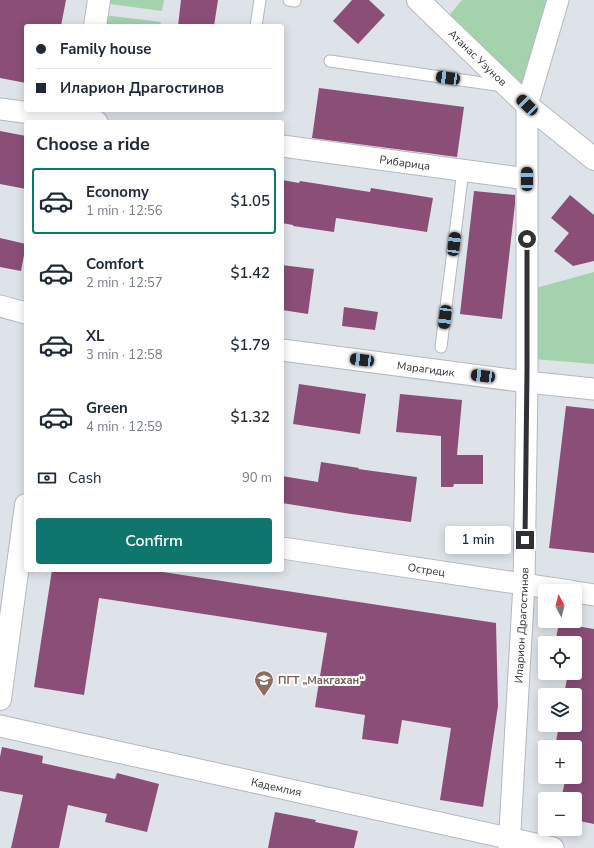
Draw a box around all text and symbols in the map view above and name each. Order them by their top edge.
street label: Атанас Узунов [445,26,510,89]
text: Family house [60,39,151,59]
car [435,70,461,86]
text: Иларион Драгостинов [60,78,224,98]
car [514,92,540,118]
text: Choose a ride [36,132,150,156]
street label: Рибарица [379,152,431,173]
car [521,167,533,191]
text: Economy [86,182,149,202]
icon: car [38,183,74,219]
text: $1.05 [230,191,270,211]
text: 1 min · 12:56 [86,202,162,220]
route start [518,230,536,248]
car [447,231,461,257]
text: Comfort [86,254,143,274]
icon: car [38,255,74,291]
text: $1.42 [230,263,270,283]
text: 2 min · 12:57 [86,274,162,292]
car [438,304,452,330]
text: XL [86,326,105,346]
icon: car [38,327,74,363]
text: $1.79 [230,335,270,355]
text: 3 min · 12:58 [86,346,162,364]
car [349,353,375,367]
street label: Марагидик [396,358,456,380]
car [470,369,496,383]
text: Green [86,398,128,418]
icon: car [38,399,74,435]
text: $1.32 [230,407,270,427]
text: 4 min · 12:59 [86,418,162,436]
icon: cash [36,467,58,489]
text: Cash [68,468,102,488]
text: 90 m [242,469,272,487]
button: Confirm [36,518,272,564]
callout: 1 min [445,526,511,554]
text: 1 min [461,531,495,549]
route end [516,531,534,549]
street label: Острец [407,559,447,580]
street label: Иларион Драгостинов [511,567,532,684]
north arrow [538,584,582,628]
map controls [538,584,582,836]
button: locate [538,636,582,680]
school or university icon: ПГТ „Макгахан“ [253,669,275,697]
place label: ПГТ „Макгахан“ [278,673,364,688]
button: layers [538,688,582,732]
button: + [538,740,582,784]
street label: Кадемлия [250,774,303,800]
button: − [538,792,582,836]

